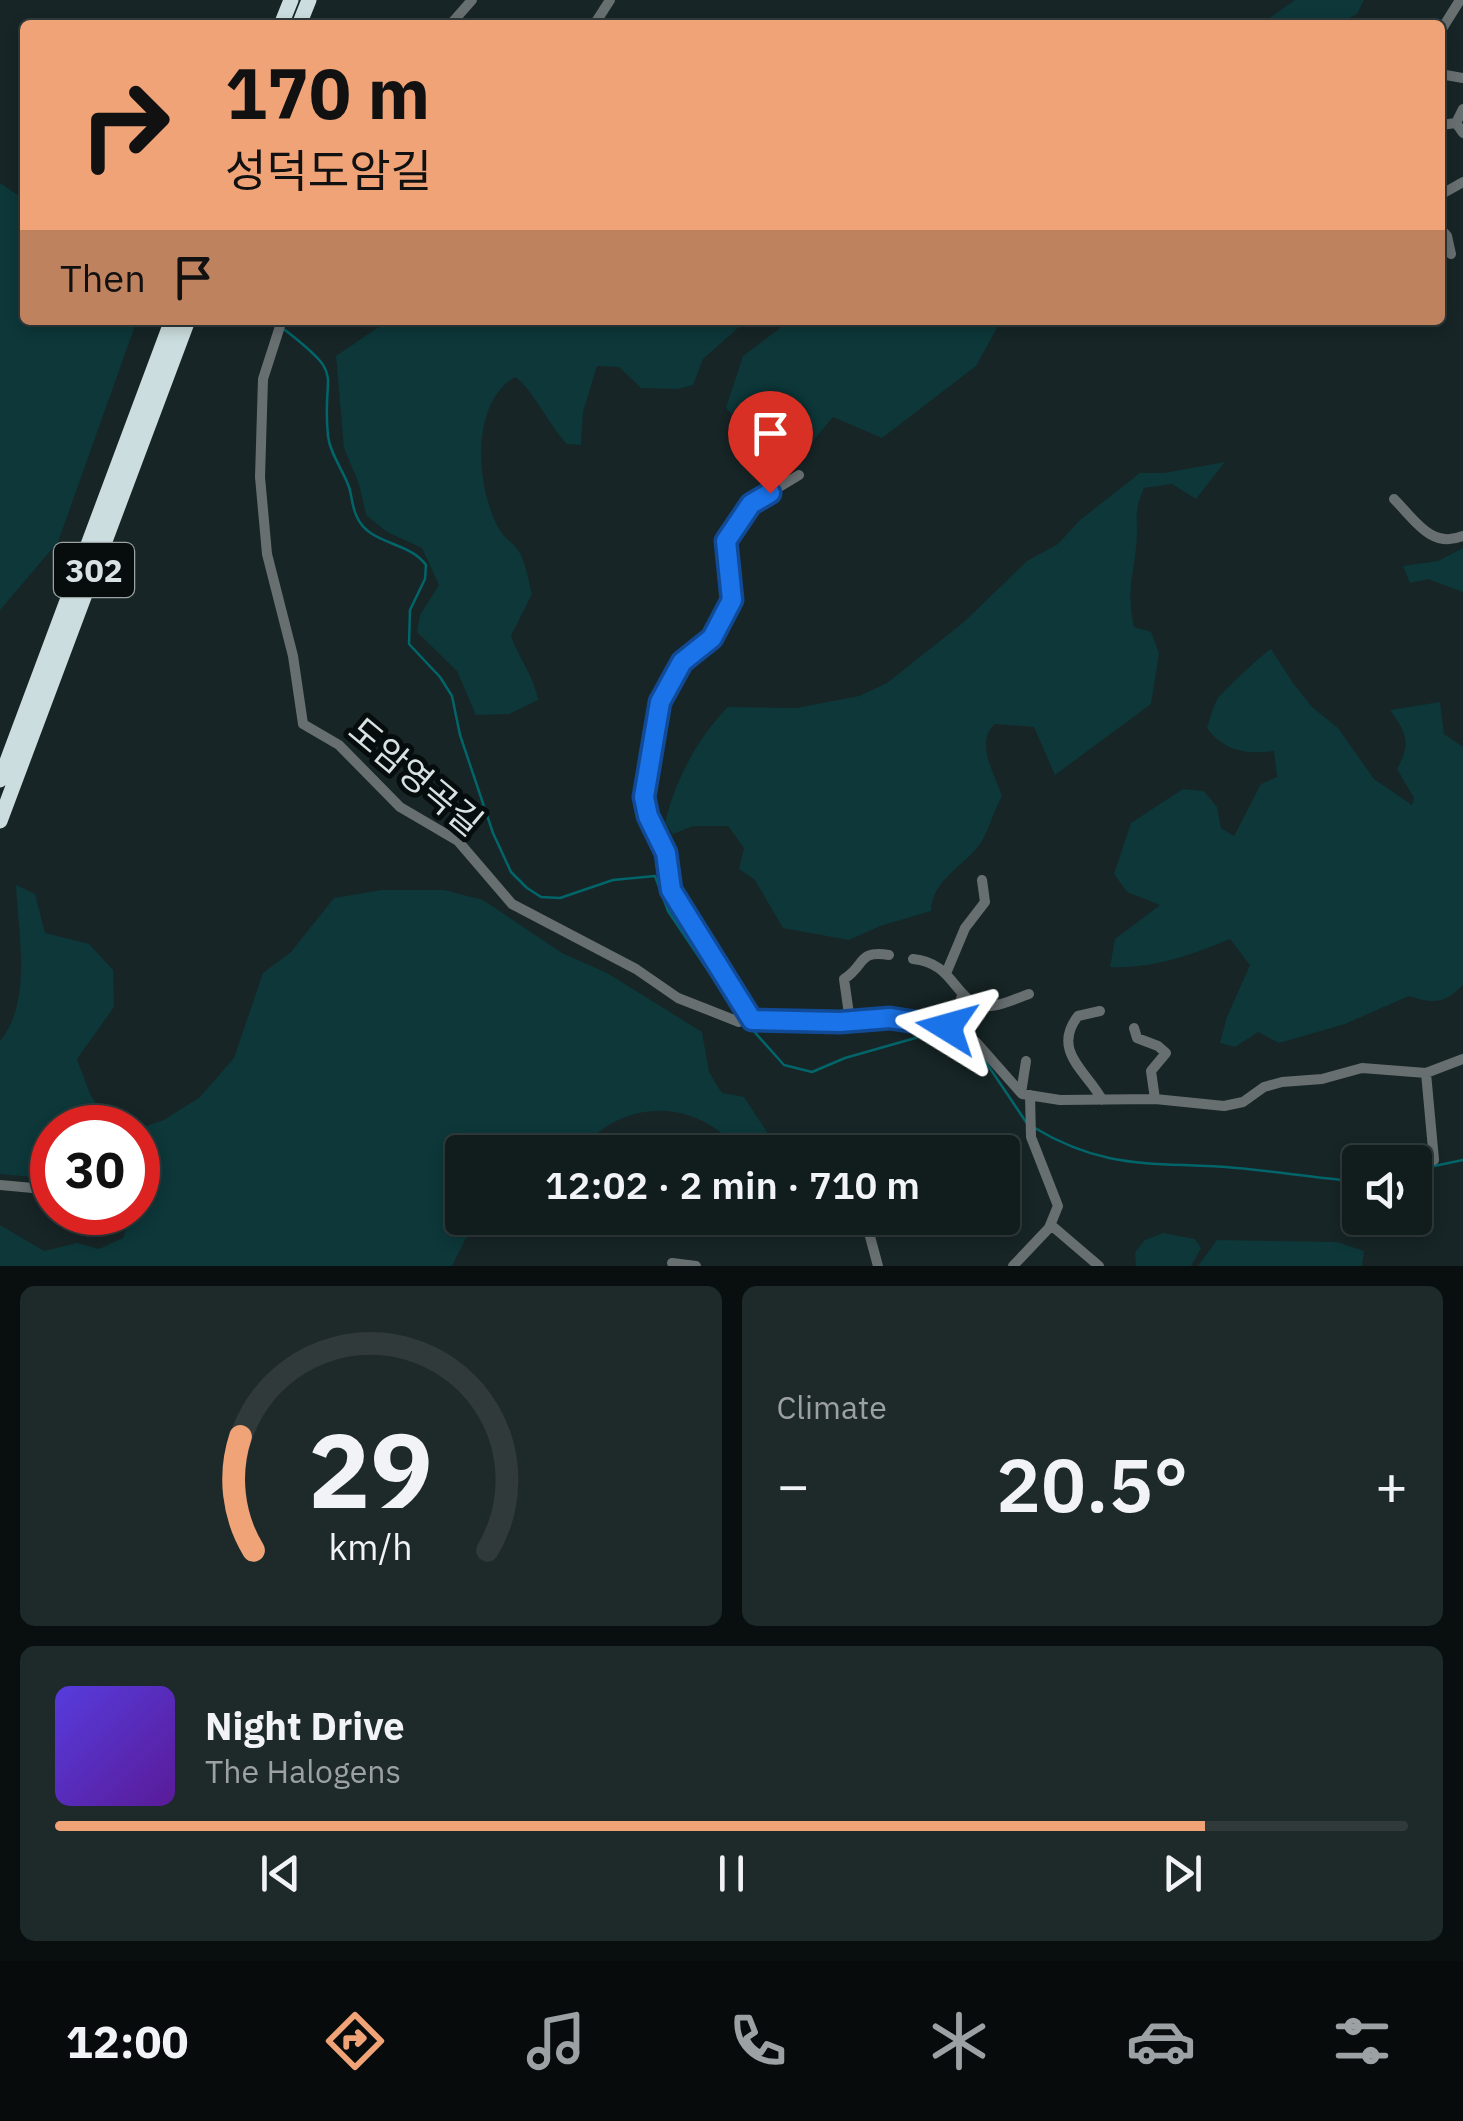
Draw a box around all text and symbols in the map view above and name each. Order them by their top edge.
text: 170 m [225,47,430,138]
icon: right [60,60,190,190]
text: 성덕도암길 [225,141,432,199]
icon: arrive [166,250,221,305]
text: Then [60,253,146,302]
pin [728,391,813,494]
icon: arrive [743,406,798,461]
road number: 302 [54,543,134,597]
street label: 도암영곡길 [340,707,492,845]
position arrow [895,975,999,1079]
speed limit sign: 30 [30,1105,160,1235]
map controls [1342,1145,1432,1235]
button: sound [1342,1145,1432,1235]
text: 12:02 · 2 min · 710 m [545,1160,920,1209]
text: Climate [777,1386,887,1428]
text: 29 [308,1401,433,1537]
text: 20.5° [996,1435,1189,1533]
text: − [777,1449,810,1520]
text: + [1375,1449,1408,1520]
text: km/h [329,1523,413,1570]
text: Night Drive [205,1701,405,1750]
text: The Halogens [205,1750,401,1792]
icon: previous [253,1846,308,1901]
icon: pause [704,1846,759,1901]
icon: next [1155,1846,1210,1901]
icon: directions [320,2006,390,2076]
icon: music [521,2006,591,2076]
icon: phone [723,2006,793,2076]
icon: climate [924,2006,994,2076]
icon: car [1126,2006,1196,2076]
icon: filters [1327,2006,1397,2076]
text: 12:00 [66,2012,189,2070]

